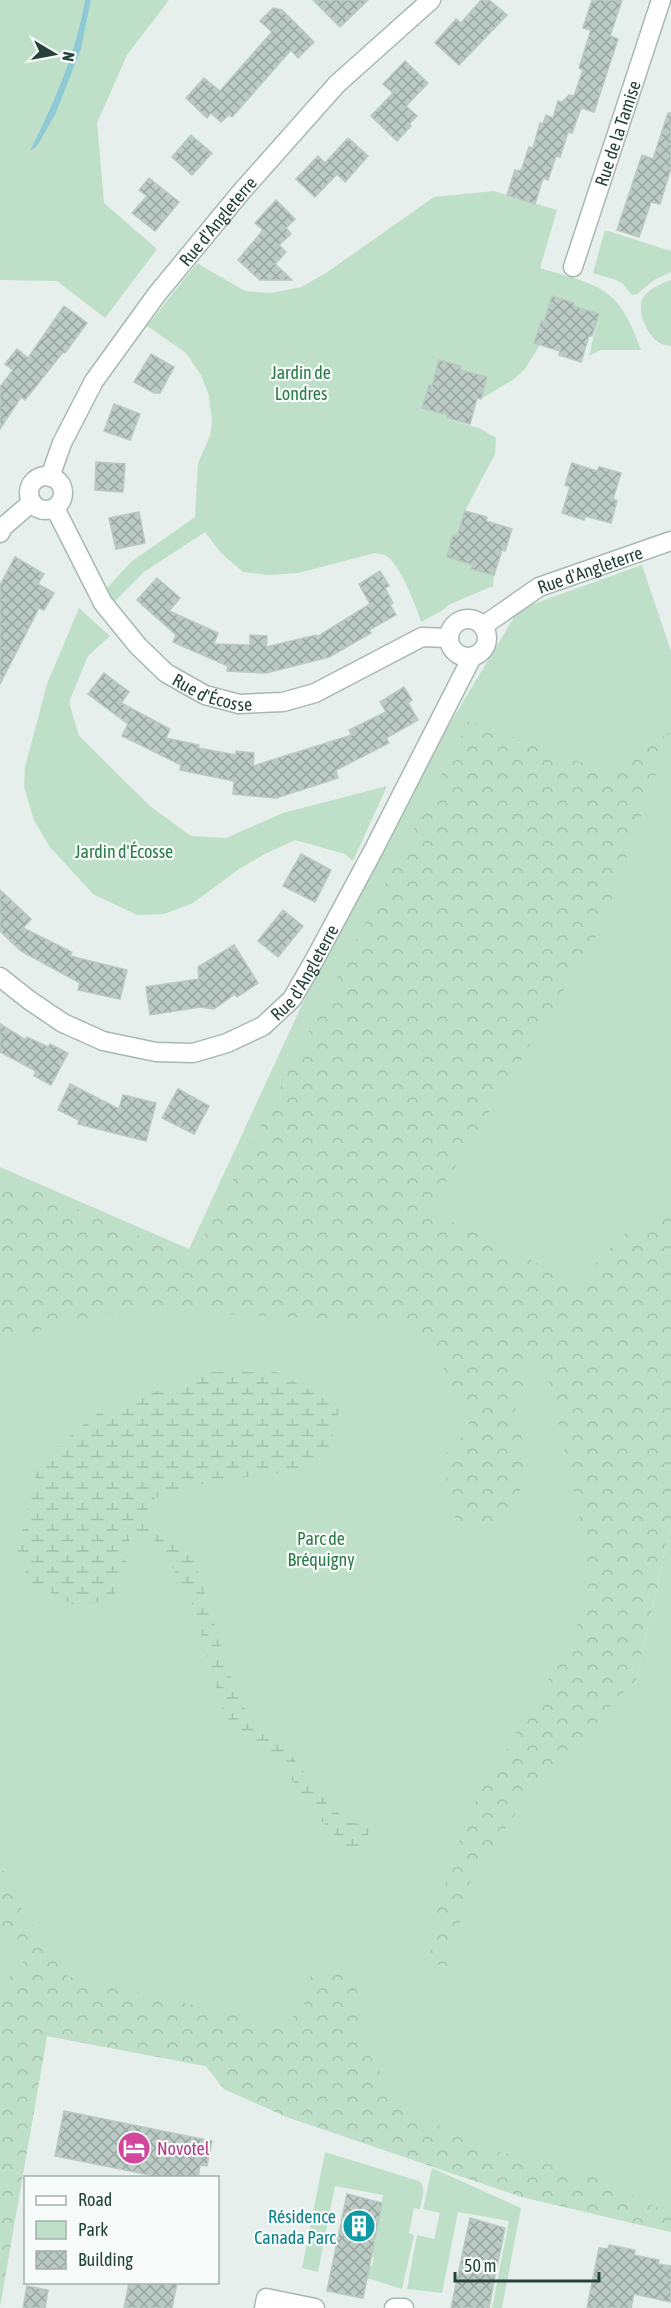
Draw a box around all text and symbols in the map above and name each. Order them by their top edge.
north arrow [24,24,84,84]
text: N [59,50,78,63]
street label: Rue de la Tamise [590,78,644,189]
street label: Rue d'Angleterre [174,172,261,270]
park label: Jardin de Londres [271,362,331,404]
street label: Rue d'Angleterre [534,541,645,597]
street label: Rue d'Écosse [169,668,253,715]
park label: Jardin d'Écosse [75,841,173,862]
street label: Rue d'Angleterre [266,921,342,1024]
park label: Parc de Bréquigny [287,1528,355,1570]
hotel icon: Novotel [116,2130,152,2166]
place label: Novotel [157,2138,210,2159]
legend [24,2176,219,2284]
text: Road [78,2189,112,2210]
place label: Résidence Canada Parc [254,2206,336,2248]
building icon: Résidence Canada Parc [341,2208,377,2244]
text: Park [78,2219,108,2240]
scale bar [455,2245,599,2283]
text: Building [78,2249,133,2270]
text: 50 m [464,2255,496,2276]

